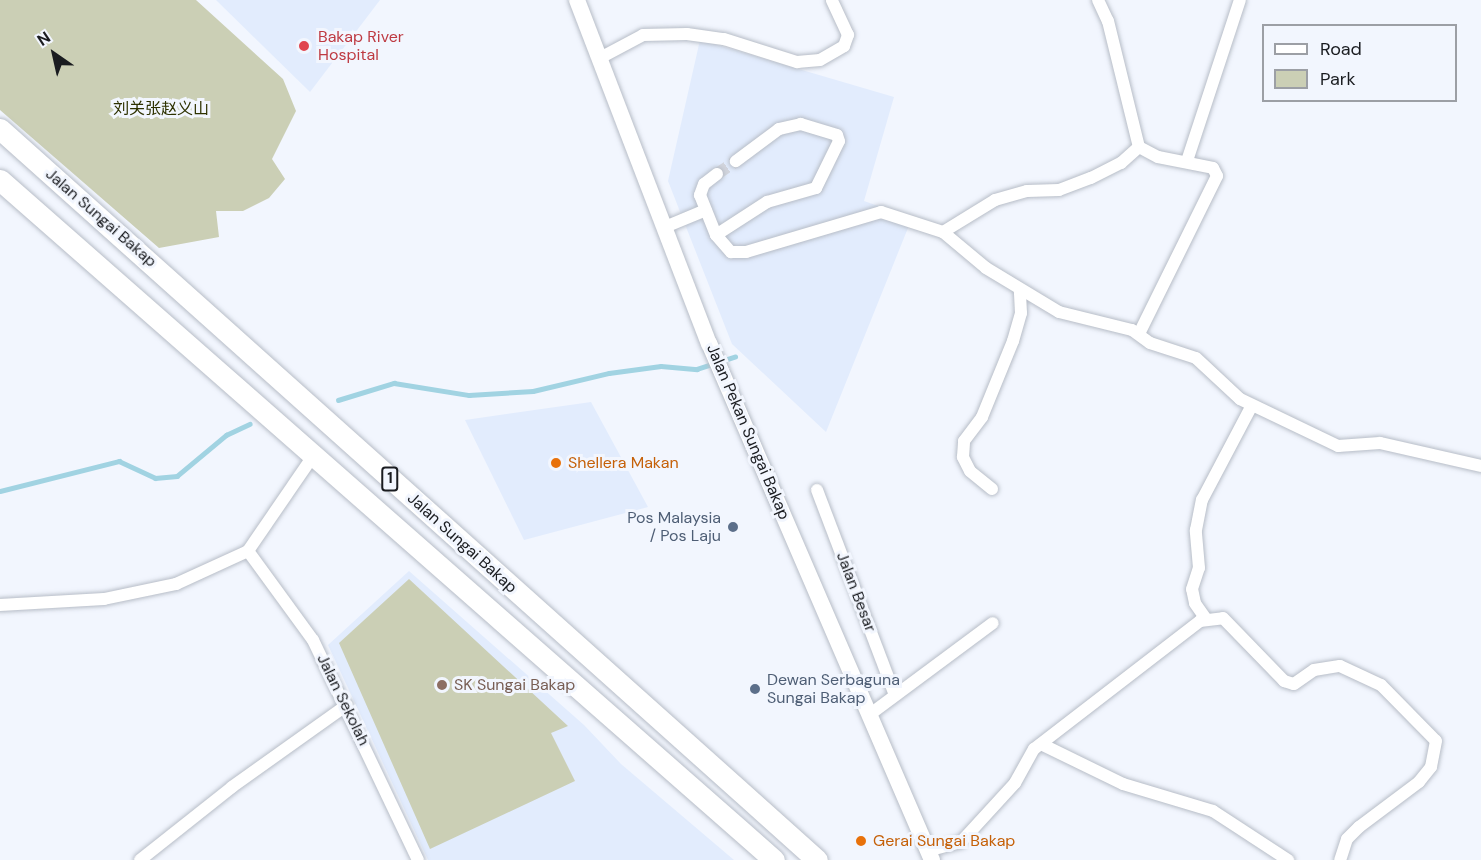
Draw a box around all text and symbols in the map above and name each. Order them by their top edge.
north arrow [24,24,84,84]
legend [1262,24,1457,102]
text: N [33,27,54,51]
place label: Bakap River Hospital [318,27,404,65]
marker: Bakap River Hospital [295,37,313,55]
text: Road [1320,37,1362,61]
text: Park [1320,67,1356,91]
park label: 刘关张赵义山 [113,99,209,119]
street label: Jalan Sungai Bakap [42,165,160,271]
street label: Jalan Pekan Sungai Bakap [702,341,794,523]
place label: Shellera Makan [568,453,679,473]
marker: Shellera Makan [549,456,563,470]
road number: 1 [381,467,399,491]
street label: Jalan Sungai Bakap [403,489,521,597]
place label: Pos Malaysia / Pos Laju [627,508,721,546]
marker: Pos Malaysia / Pos Laju [726,520,740,534]
street label: Jalan Besar [832,549,880,635]
street label: Jalan Sekolah [313,651,373,749]
place label: Dewan Serbaguna Sungai Bakap [767,670,900,708]
place label: SK Sungai Bakap [454,675,575,695]
marker: SK Sungai Bakap [435,678,449,692]
marker: Dewan Serbaguna Sungai Bakap [748,682,762,696]
place label: Gerai Sungai Bakap [873,831,1015,851]
marker: Gerai Sungai Bakap [854,834,868,848]

